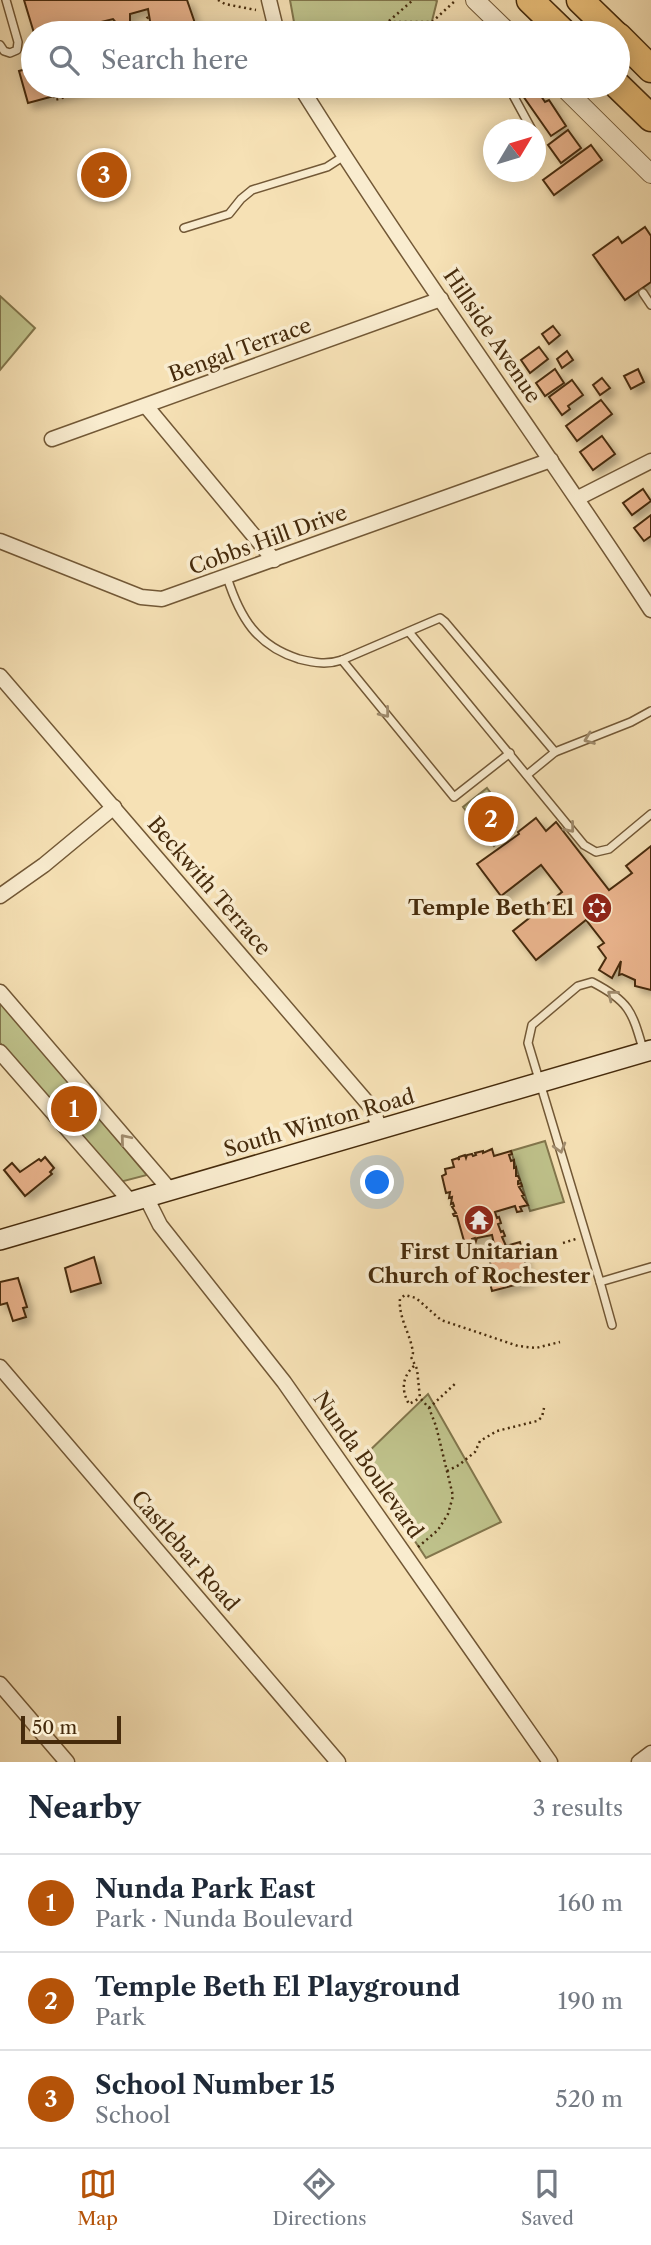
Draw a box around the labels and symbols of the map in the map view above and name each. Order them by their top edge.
north arrow [483,119,546,182]
pin: 3 [81,149,127,201]
street label: Hillside Avenue [438,264,546,408]
street label: Bengal Terrace [165,312,315,387]
street label: Cobbs Hill Drive [185,499,350,580]
one-way arrow [377,705,390,717]
one-way arrow [584,731,596,745]
pin: 2 [468,793,514,845]
street label: Beckwith Terrace [142,811,276,960]
one-way arrow [562,819,574,832]
synagogue icon: Temple Beth El [580,891,614,925]
place label: Temple Beth El [408,895,574,920]
one-way arrow [608,990,620,1003]
pin: 1 [51,1083,97,1135]
street label: South Winton Road [221,1083,417,1162]
one-way arrow [121,1134,133,1147]
one-way arrow [551,1142,566,1154]
your location [360,1165,394,1199]
temple icon: First Unitarian Church of Rochester [462,1203,496,1237]
place label: First Unitarian Church of Rochester [368,1239,591,1288]
street label: Nunda Boulevard [308,1386,429,1543]
street label: Castlebar Road [126,1485,245,1616]
scale bar [21,1713,121,1745]

